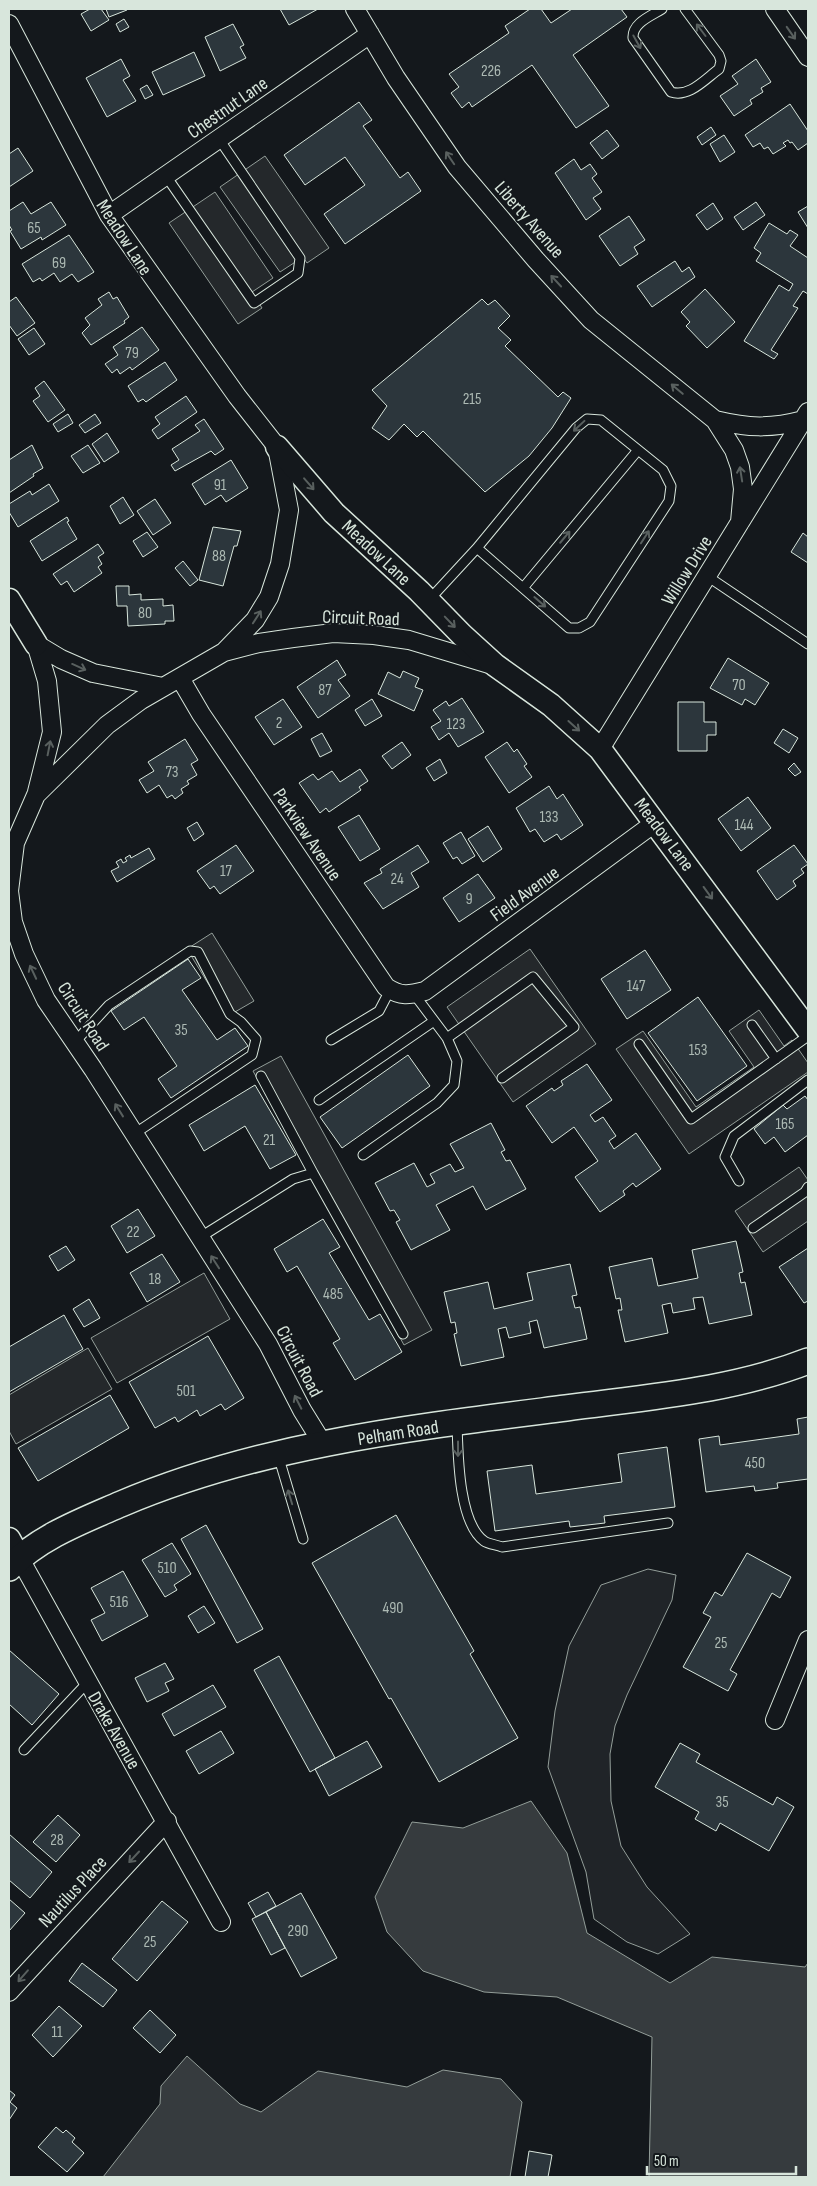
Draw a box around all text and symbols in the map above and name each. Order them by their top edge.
one-way arrow [696,23,706,37]
one-way arrow [786,26,796,40]
one-way arrow [632,34,642,49]
house number: 226 [481,62,501,81]
street label: Chestnut Lane [183,72,272,144]
one-way arrow [445,151,455,165]
street label: Liberty Avenue [489,177,569,263]
street label: Meadow Lane [91,196,157,280]
house number: 65 [27,219,41,238]
house number: 69 [52,254,66,273]
one-way arrow [550,275,562,288]
house number: 79 [125,344,139,363]
one-way arrow [671,383,684,394]
house number: 215 [463,390,481,409]
one-way arrow [573,420,586,432]
one-way arrow [736,466,746,482]
house number: 91 [214,476,227,495]
one-way arrow [304,477,315,490]
street label: Meadow Lane [337,515,415,591]
one-way arrow [560,531,571,544]
one-way arrow [641,531,651,545]
street label: Willow Drive [657,532,718,610]
house number: 88 [212,547,226,566]
one-way arrow [533,597,546,608]
house number: 80 [138,604,152,623]
street label: Circuit Road [322,606,400,631]
one-way arrow [252,610,262,624]
one-way arrow [443,616,455,628]
one-way arrow [71,663,86,672]
house number: 70 [732,676,746,695]
house number: 87 [318,681,332,700]
house number: 2 [276,714,282,733]
house number: 123 [446,715,466,734]
one-way arrow [568,720,581,732]
one-way arrow [44,740,54,756]
house number: 73 [165,763,179,782]
street label: Parkview Avenue [267,784,346,885]
street label: Meadow Lane [629,794,699,876]
house number: 133 [539,808,559,827]
house number: 144 [734,816,754,835]
house number: 17 [220,862,233,881]
street label: Field Avenue [486,862,564,927]
house number: 24 [390,870,404,889]
one-way arrow [703,886,713,900]
house number: 9 [465,890,473,909]
one-way arrow [28,965,38,980]
house number: 147 [627,977,646,996]
street label: Circuit Road [52,978,113,1056]
house number: 35 [174,1021,188,1040]
house number: 153 [689,1041,707,1060]
one-way arrow [114,1103,124,1117]
house number: 165 [775,1115,795,1134]
house number: 21 [263,1131,276,1150]
house number: 22 [126,1223,140,1242]
one-way arrow [210,1256,220,1270]
house number: 18 [149,1270,161,1289]
house number: 485 [323,1285,343,1304]
street label: Circuit Road [270,1322,327,1401]
house number: 501 [176,1382,196,1401]
one-way arrow [293,1395,302,1410]
street label: Pelham Road [356,1416,440,1451]
one-way arrow [453,1440,462,1456]
house number: 450 [745,1454,765,1473]
one-way arrow [285,1489,295,1505]
house number: 510 [157,1559,177,1578]
house number: 516 [109,1593,129,1612]
house number: 490 [383,1599,403,1618]
house number: 25 [714,1634,728,1653]
street label: Drake Avenue [82,1688,145,1774]
house number: 35 [715,1793,729,1812]
house number: 28 [50,1831,64,1850]
one-way arrow [128,1850,140,1863]
street label: Nautilus Place [34,1851,112,1933]
house number: 290 [288,1922,308,1941]
house number: 25 [143,1933,157,1952]
one-way arrow [17,1969,29,1982]
house number: 11 [51,2023,63,2042]
scale bar [647,2144,796,2176]
text: 50 m [654,2152,679,2171]

